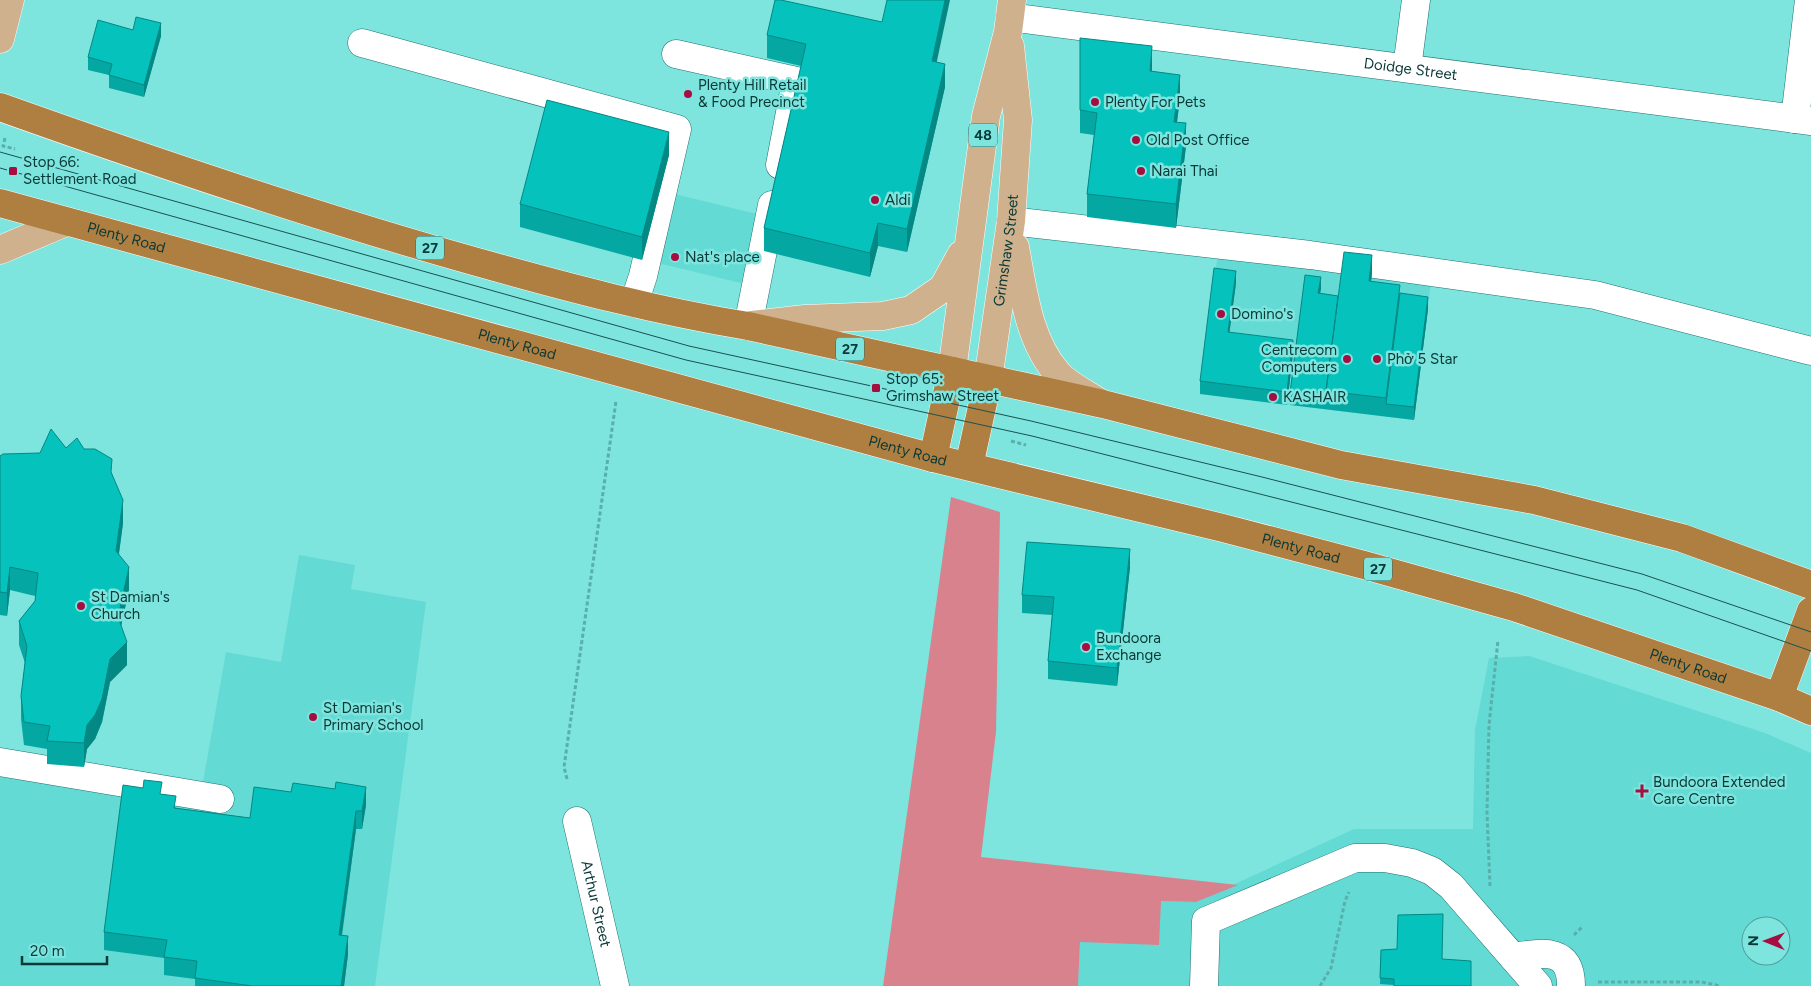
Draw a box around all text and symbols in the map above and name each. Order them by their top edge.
street label: Doidge Street [1363,54,1459,84]
place label: Plenty Hill Retail & Food Precinct [698,76,807,111]
marker: Plenty Hill Retail & Food Precinct [682,88,694,100]
place label: Plenty For Pets [1105,93,1206,111]
marker: Plenty For Pets [1089,96,1101,108]
road number: 48 [969,124,997,146]
place label: Old Post Office [1146,131,1250,149]
marker: Old Post Office [1130,134,1142,146]
place label: Stop 66: Settlement Road [23,153,136,188]
place label: Narai Thai [1151,162,1218,180]
marker: Stop 66: Settlement Road [7,165,19,177]
marker: Narai Thai [1135,165,1147,177]
place label: Aldi [885,191,911,209]
street label: Grimshaw Street [990,193,1022,308]
marker: Aldi [869,194,881,206]
street label: Plenty Road [85,218,168,257]
road number: 27 [416,237,444,260]
place label: Nat's place [685,248,760,266]
marker: Nat's place [669,251,681,263]
place label: Domino's [1231,305,1293,323]
marker: Domino's [1215,308,1227,320]
street label: Plenty Road [476,325,558,364]
road number: 27 [836,338,864,360]
place label: Centrecom Computers [1261,341,1337,376]
place label: Phở 5 Star [1387,350,1458,368]
marker: Centrecom Computers [1341,353,1353,365]
marker: Phở 5 Star [1371,353,1383,365]
place label: Stop 65: Grimshaw Street [886,370,999,405]
marker: Stop 65: Grimshaw Street [870,382,882,394]
place label: KASHAIR [1283,388,1346,406]
marker: KASHAIR [1267,391,1279,403]
street label: Plenty Road [867,432,949,470]
street label: Plenty Road [1260,530,1342,567]
road number: 27 [1364,558,1392,580]
place label: St Damian's Church [91,588,170,623]
marker: St Damian's Church [75,600,87,612]
place label: Bundoora Exchange [1096,629,1161,664]
marker: Bundoora Exchange [1080,641,1092,653]
street label: Plenty Road [1647,645,1729,688]
place label: St Damian's Primary School [323,699,424,734]
marker: St Damian's Primary School [307,711,319,723]
place label: Bundoora Extended Care Centre [1653,773,1786,808]
marker: Bundoora Extended Care Centre [1635,784,1649,798]
street label: Arthur Street [577,859,615,949]
north arrow [1741,916,1791,966]
scale bar [22,934,108,966]
text: N [1745,935,1762,946]
text: 20 m [30,942,64,960]

